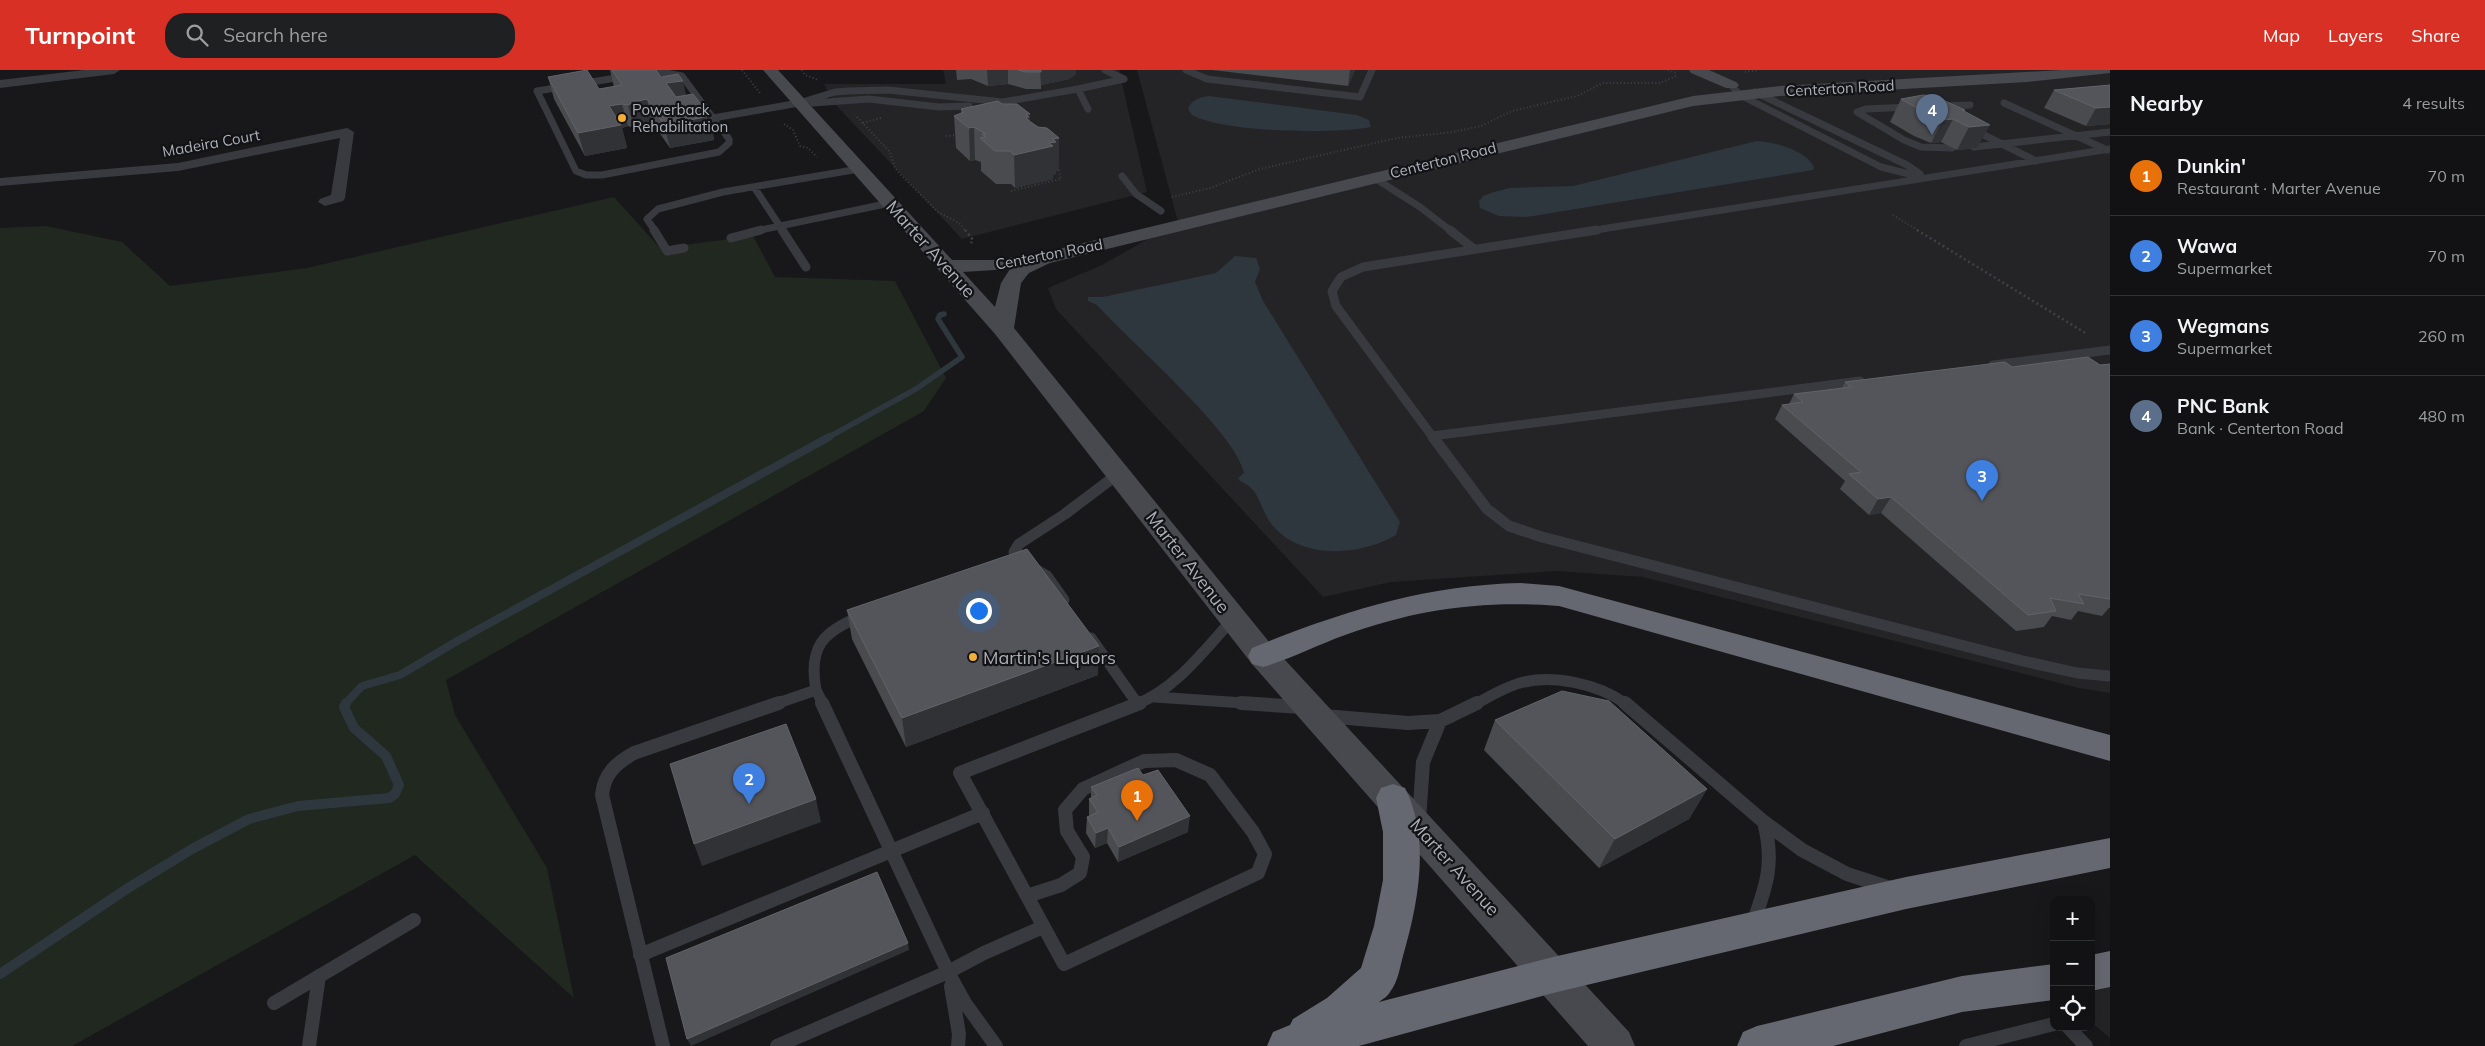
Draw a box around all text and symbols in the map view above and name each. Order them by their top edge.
search box [165,13,515,58]
text: Turnpoint [25,20,135,50]
icon: search [183,21,211,49]
text: Search here [223,23,328,47]
text: Map [2263,24,2300,47]
text: Layers [2328,24,2383,47]
text: Share [2411,24,2460,47]
street label: Centerton Road [1785,76,1895,100]
text: Nearby [2130,90,2203,116]
text: 4 results [2402,93,2465,113]
pin: 4 [1916,94,1948,135]
place label: Powerback Rehabilitation [632,100,728,136]
marker: Powerback Rehabilitation [616,112,628,124]
street label: Madeira Court [161,125,261,161]
street label: Centerton Road [1388,138,1498,182]
text: Dunkin' [2177,154,2246,178]
text: 1 [2141,166,2151,186]
text: 70 m [2428,166,2465,186]
text: Restaurant · Marter Avenue [2177,178,2381,198]
street label: Marter Avenue [881,196,981,302]
street label: Centerton Road [994,234,1104,274]
text: Wawa [2177,234,2237,258]
text: 2 [2141,246,2151,266]
text: 70 m [2428,246,2465,266]
text: Supermarket [2177,258,2272,278]
text: Wegmans [2177,314,2269,338]
text: 3 [2141,326,2151,346]
text: 260 m [2418,326,2465,346]
text: Supermarket [2177,338,2272,358]
text: PNC Bank [2177,394,2269,418]
text: 4 [2141,406,2151,426]
text: 480 m [2418,406,2465,426]
text: Bank · Centerton Road [2177,418,2344,438]
pin: 3 [1966,460,1998,501]
street label: Marter Avenue [1141,506,1235,618]
your location [966,598,992,624]
place label: Martin's Liquors [983,646,1116,669]
marker: Martin's Liquors [967,651,979,663]
pin: 2 [733,763,765,804]
pin: 1 [1121,780,1153,821]
street label: Marter Avenue [1405,814,1505,920]
map controls [2050,896,2095,1031]
button: + [2050,896,2095,941]
button: − [2050,941,2095,986]
button: locate [2050,986,2095,1031]

